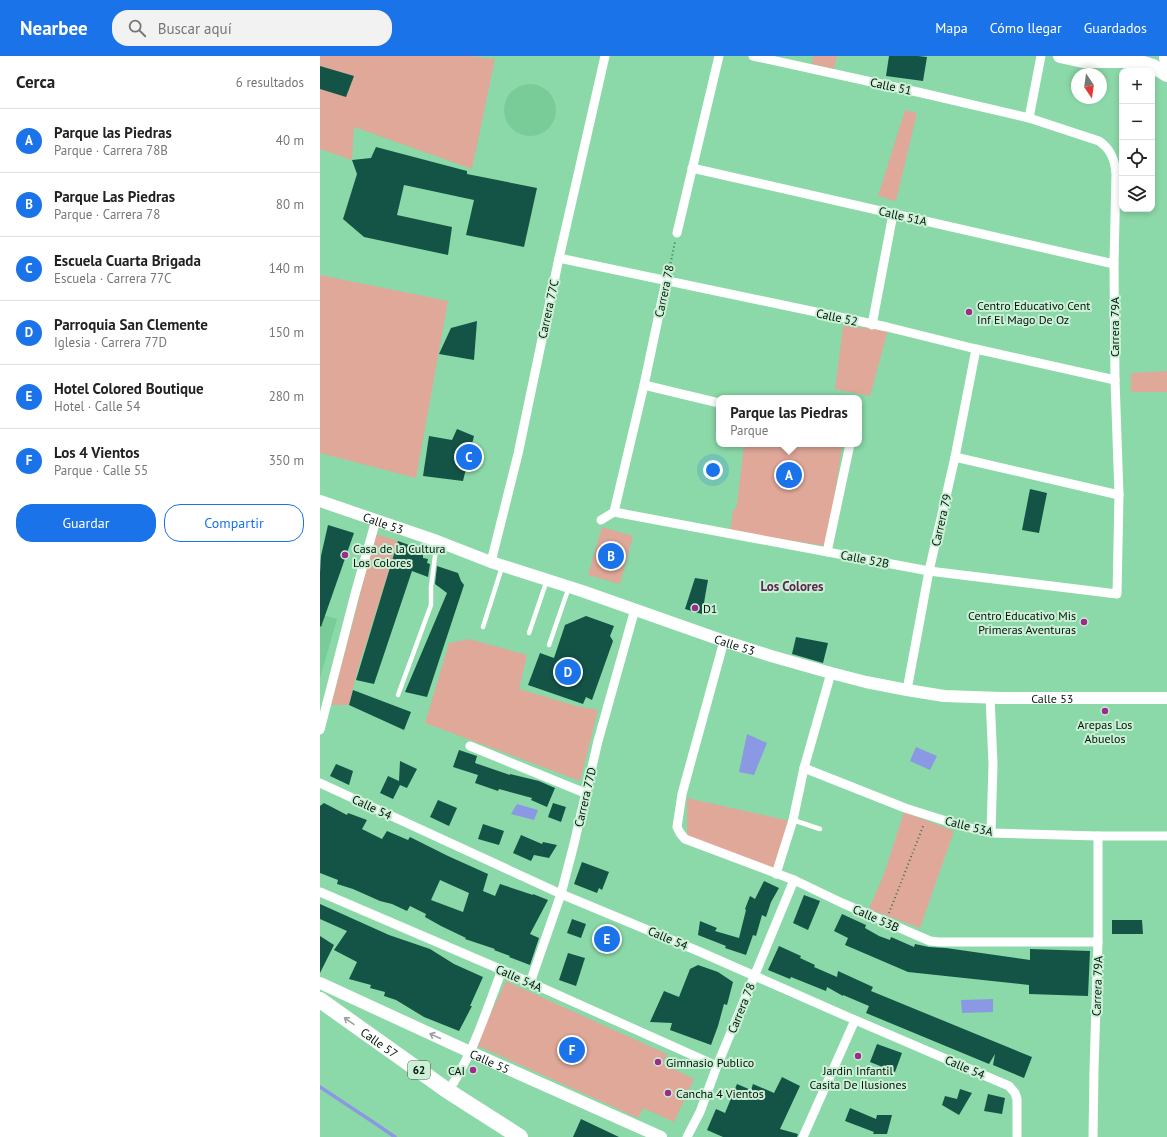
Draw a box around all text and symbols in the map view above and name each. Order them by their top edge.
search box [112,10,392,46]
text: Nearbee [20,16,88,40]
icon: search [126,17,148,39]
text: Buscar aquí [158,19,232,38]
text: Mapa [935,19,968,37]
text: Cómo llegar [990,19,1062,37]
text: Guardados [1084,19,1147,37]
north arrow [1071,68,1107,104]
map controls [1119,68,1155,212]
button: + [1119,68,1155,104]
text: Cerca [16,71,55,93]
text: 6 resultados [236,74,304,91]
street label: Calle 51 [869,74,913,98]
button: − [1119,104,1155,140]
text: Parque las Piedras [54,123,172,142]
text: A [25,132,33,149]
text: 40 m [276,132,304,149]
button: locate [1119,140,1155,176]
text: Parque · Carrera 78B [54,142,168,159]
button: layers [1119,176,1155,212]
text: Parque Las Piedras [54,187,175,206]
text: B [25,196,33,213]
text: 80 m [276,196,304,213]
street label: Calle 51A [877,203,929,229]
text: Parque · Carrera 78 [54,206,160,223]
text: Escuela Cuarta Brigada [54,251,201,270]
text: C [25,260,33,277]
text: 140 m [269,260,304,277]
street label: Carrera 78 [651,263,677,319]
text: Escuela · Carrera 77C [54,270,171,287]
street label: Carrera 77C [534,278,562,340]
street label: Carrera 79A [1107,297,1122,357]
place label: Centro Educativo Cent Inf El Mago De Oz [977,298,1090,327]
street label: Calle 52 [815,305,859,329]
marker: Centro Educativo Cent Inf El Mago De Oz [964,307,974,317]
text: Parroquia San Clemente [54,315,208,334]
text: D [25,324,33,341]
text: 150 m [269,324,304,341]
text: Iglesia · Carrera 77D [54,334,167,351]
text: Hotel Colored Boutique [54,379,204,398]
text: E [26,388,32,405]
text: 280 m [269,388,304,405]
popup [716,395,862,447]
text: Hotel · Calle 54 [54,398,140,415]
text: Parque las Piedras [730,403,848,422]
text: Parque [730,422,768,439]
pin: C [456,442,482,472]
text: Los 4 Vientos [54,443,140,462]
text: F [26,452,32,469]
text: 350 m [269,452,304,469]
your location [703,460,723,480]
pin: A [776,460,802,490]
text: Parque · Calle 55 [54,462,148,479]
street label: Carrera 79 [928,492,954,548]
button: Guardar [16,504,156,542]
button: Compartir [164,504,304,542]
street label: Calle 53 [361,509,406,537]
place label: Casa de la Cultura Los Colores [353,541,445,570]
pin: B [598,541,624,571]
street label: Calle 52B [840,547,890,571]
marker: Casa de la Cultura Los Colores [340,550,350,560]
district label: Los Colores [760,578,824,595]
place label: D1 [703,601,717,616]
marker: D1 [690,603,700,613]
place label: Centro Educativo Mis Primeras Aventuras [968,608,1076,637]
marker: Centro Educativo Mis Primeras Aventuras [1079,617,1089,627]
street label: Calle 53 [712,631,757,658]
pin: D [555,657,581,687]
street label: Calle 53 [1031,691,1073,706]
marker: Arepas Los Abuelos [1100,706,1110,716]
place label: Arepas Los Abuelos [1078,717,1132,746]
street label: Carrera 77D [571,765,599,828]
street label: Calle 54 [350,791,395,823]
street label: Calle 53A [943,813,995,839]
street label: Calle 53B [851,901,901,935]
street label: Calle 54 [646,923,691,953]
pin: E [594,924,620,954]
street label: Carrera 79A [1088,956,1106,1016]
street label: Calle 54A [494,961,544,995]
street label: Carrera 78 [724,981,758,1035]
one-way arrow [344,1017,355,1025]
street label: Calle 57 [358,1024,401,1061]
one-way arrow [429,1032,441,1039]
pin: F [559,1035,585,1065]
street label: Calle 55 [468,1045,512,1076]
marker: Jardin Infantil Casita De Ilusiones [853,1051,863,1061]
street label: Calle 54 [943,1052,988,1082]
place label: Gimnasio Publico [666,1055,754,1070]
marker: Gimnasio Publico [653,1057,663,1067]
road number: 62 [408,1061,430,1079]
place label: CAI [448,1063,465,1078]
place label: Jardin Infantil Casita De Ilusiones [809,1063,907,1092]
marker: CAI [468,1065,478,1075]
place label: Cancha 4 Vientos [676,1086,764,1101]
marker: Cancha 4 Vientos [663,1088,673,1098]

